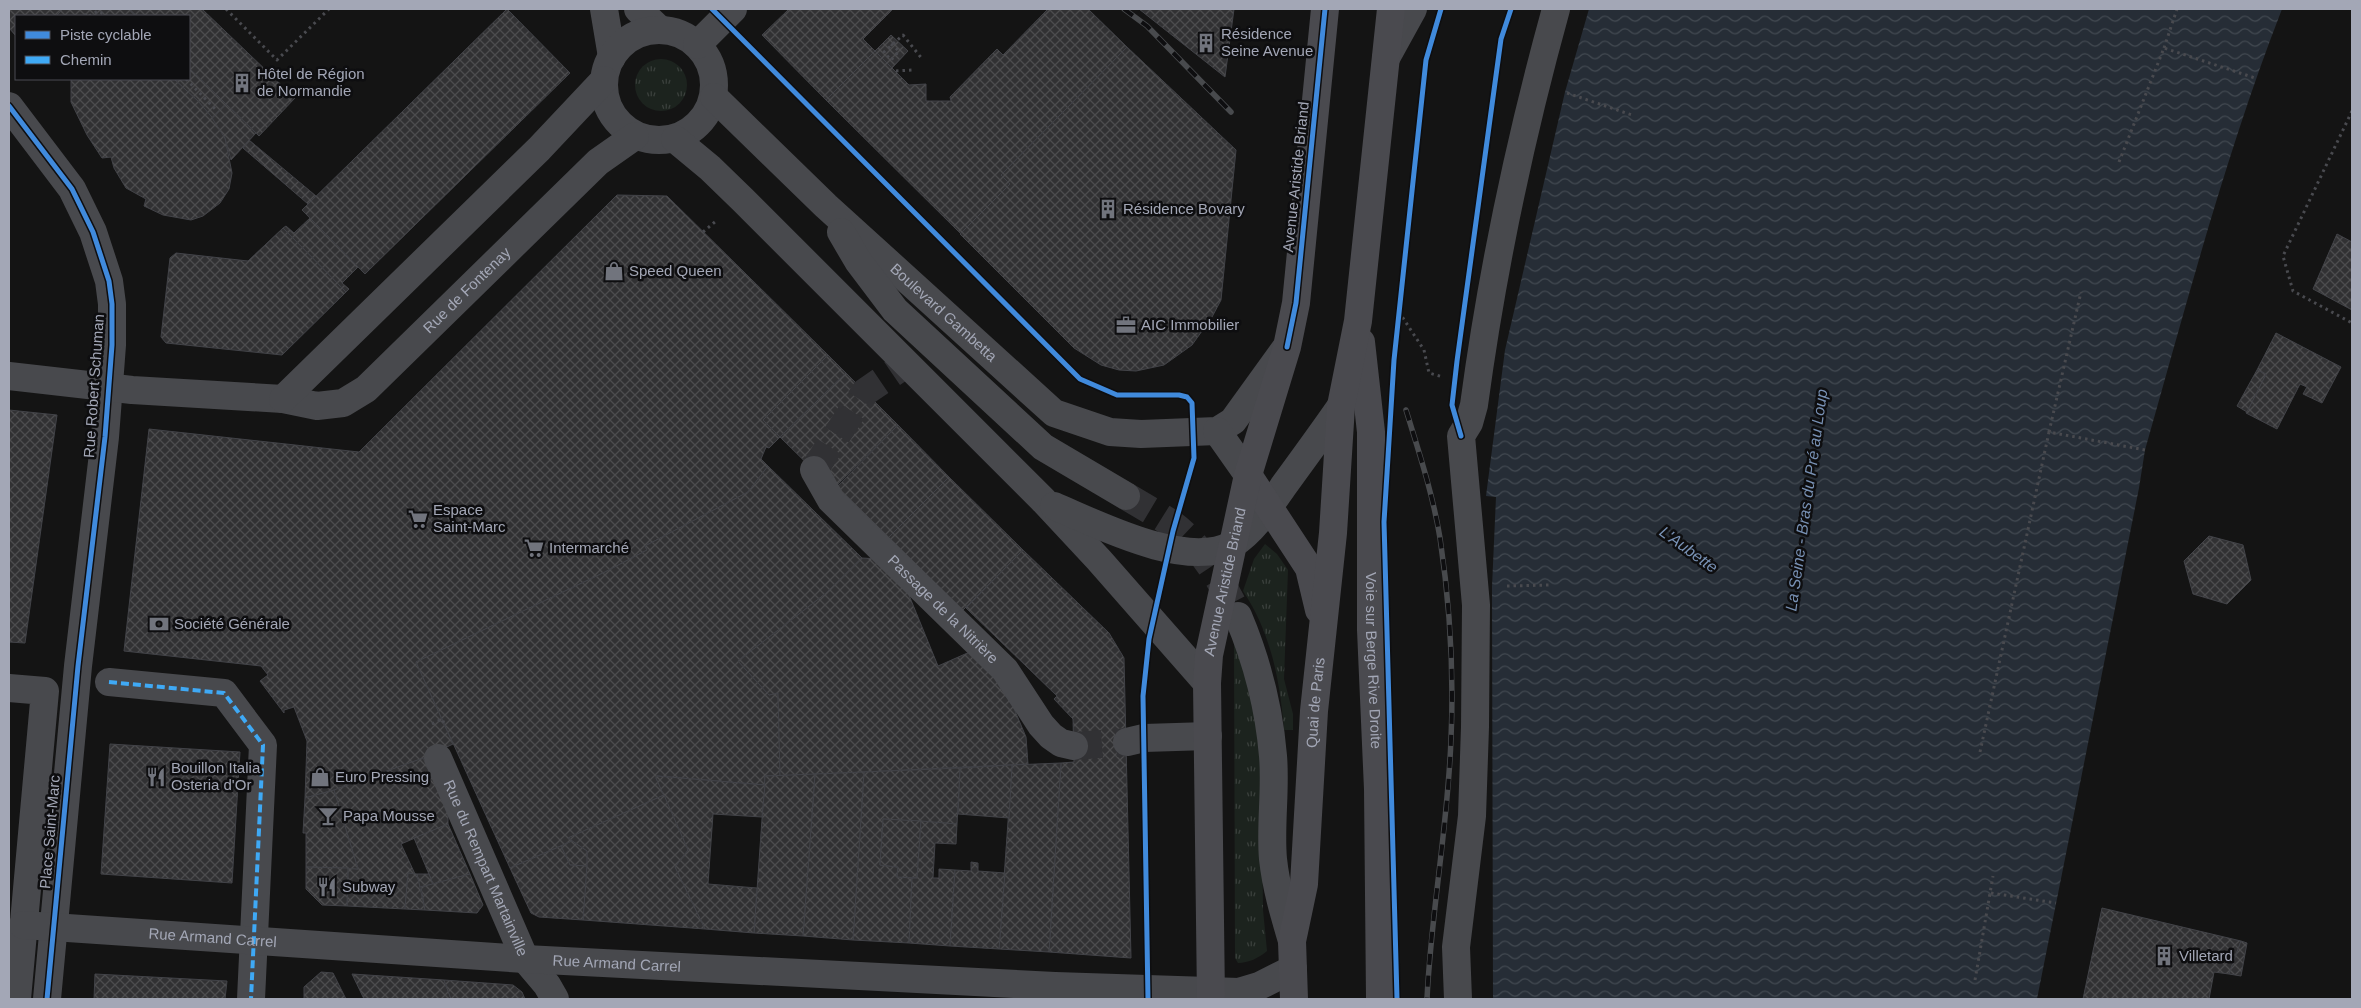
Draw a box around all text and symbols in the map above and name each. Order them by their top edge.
legend [15,15,190,80]
place label: Résidence Seine Avenue [1221,25,1313,59]
text: Piste cyclable [60,26,152,43]
building icon: Résidence Seine Avenue [1195,32,1217,54]
text: Chemin [60,51,112,68]
place label: Hôtel de Région de Normandie [257,65,365,99]
building icon: Hôtel de Région de Normandie [231,72,253,94]
street label: Avenue Aristide Briand [1279,101,1312,253]
building icon: Résidence Bovary [1097,198,1119,220]
place label: Résidence Bovary [1123,200,1245,217]
street label: Rue de Fontenay [419,243,514,336]
shop icon: Speed Queen [603,260,625,282]
street label: Boulevard Gambetta [887,260,1001,365]
place label: Speed Queen [629,262,722,279]
street label: Rue Robert Schuman [80,313,107,459]
office icon: AIC Immobilier [1115,314,1137,336]
place label: AIC Immobilier [1141,316,1239,333]
water label: La Seine - Bras du Pré au Loup [1782,388,1831,612]
place label: Espace Saint-Marc [433,501,506,535]
street label: Avenue Aristide Briand [1200,506,1249,658]
supermarket icon: Espace Saint-Marc [407,508,429,530]
water label: L'Aubette [1657,523,1721,576]
supermarket icon: Intermarché [523,537,545,559]
place label: Intermarché [549,539,629,556]
street label: Passage de la Nitrière [885,551,1002,667]
street label: Voie sur Berge Rive Droite [1363,572,1385,749]
bank icon: Société Générale [148,613,170,635]
place label: Société Générale [174,615,290,632]
street label: Quai de Paris [1303,656,1328,748]
place label: Bouillon Italia Osteria d'Or [171,759,261,793]
restaurant icon: Bouillon Italia Osteria d'Or [145,766,167,788]
shop icon: Euro Pressing [309,766,331,788]
place label: Euro Pressing [335,768,429,785]
street label: Place Saint-Marc [36,774,63,890]
street label: Rue du Rempart Martainville [441,777,532,959]
bar icon: Papa Mousse [317,805,339,827]
place label: Papa Mousse [343,807,435,824]
restaurant icon: Subway [316,876,338,898]
place label: Subway [342,878,396,895]
street label: Rue Armand Carrel [148,925,277,950]
building icon: Villetard [2153,945,2175,967]
place label: Villetard [2179,947,2233,964]
street label: Rue Armand Carrel [552,951,681,975]

